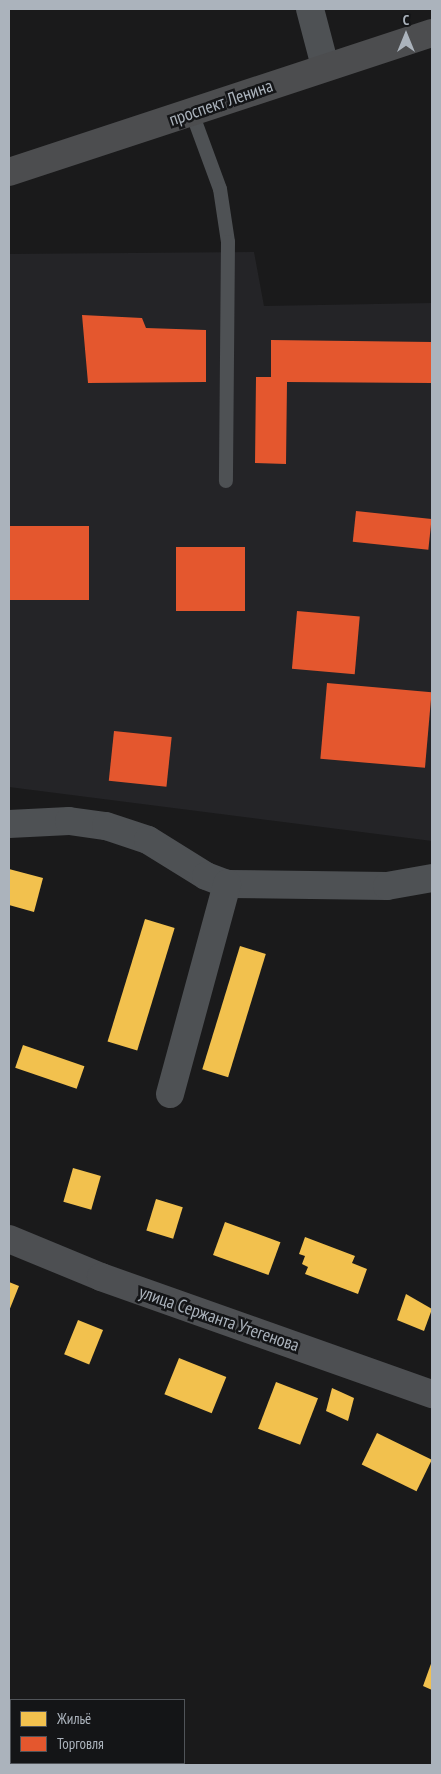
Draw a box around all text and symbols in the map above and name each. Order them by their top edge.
north arrow [381,10,431,60]
text: С [403,11,409,29]
street label: проспект Ленина [166,75,276,131]
street label: улица Сержанта Утегенова [136,1281,302,1357]
legend [10,1699,185,1764]
text: Жильё [57,1709,91,1728]
text: Торговля [57,1734,104,1753]

